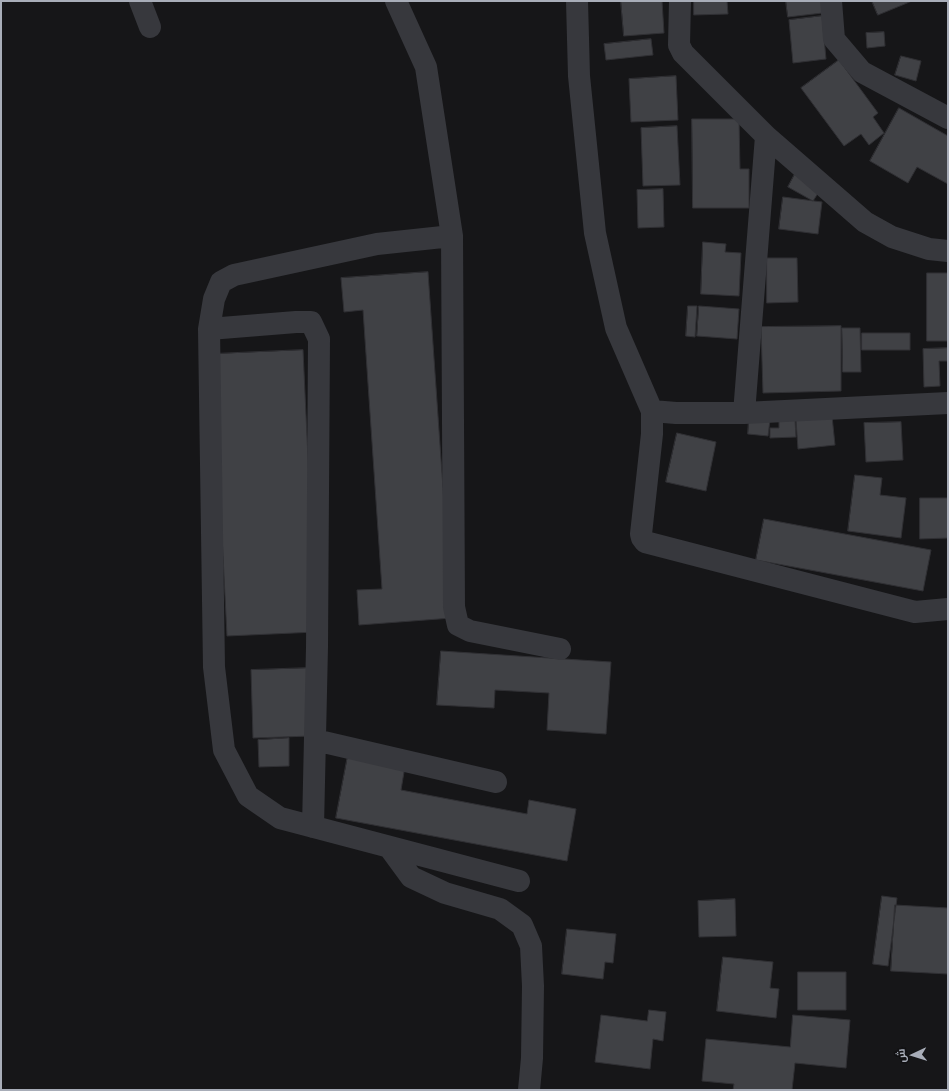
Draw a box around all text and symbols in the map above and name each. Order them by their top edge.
north arrow [893,1035,933,1075]
text: ش [894,1048,909,1063]

